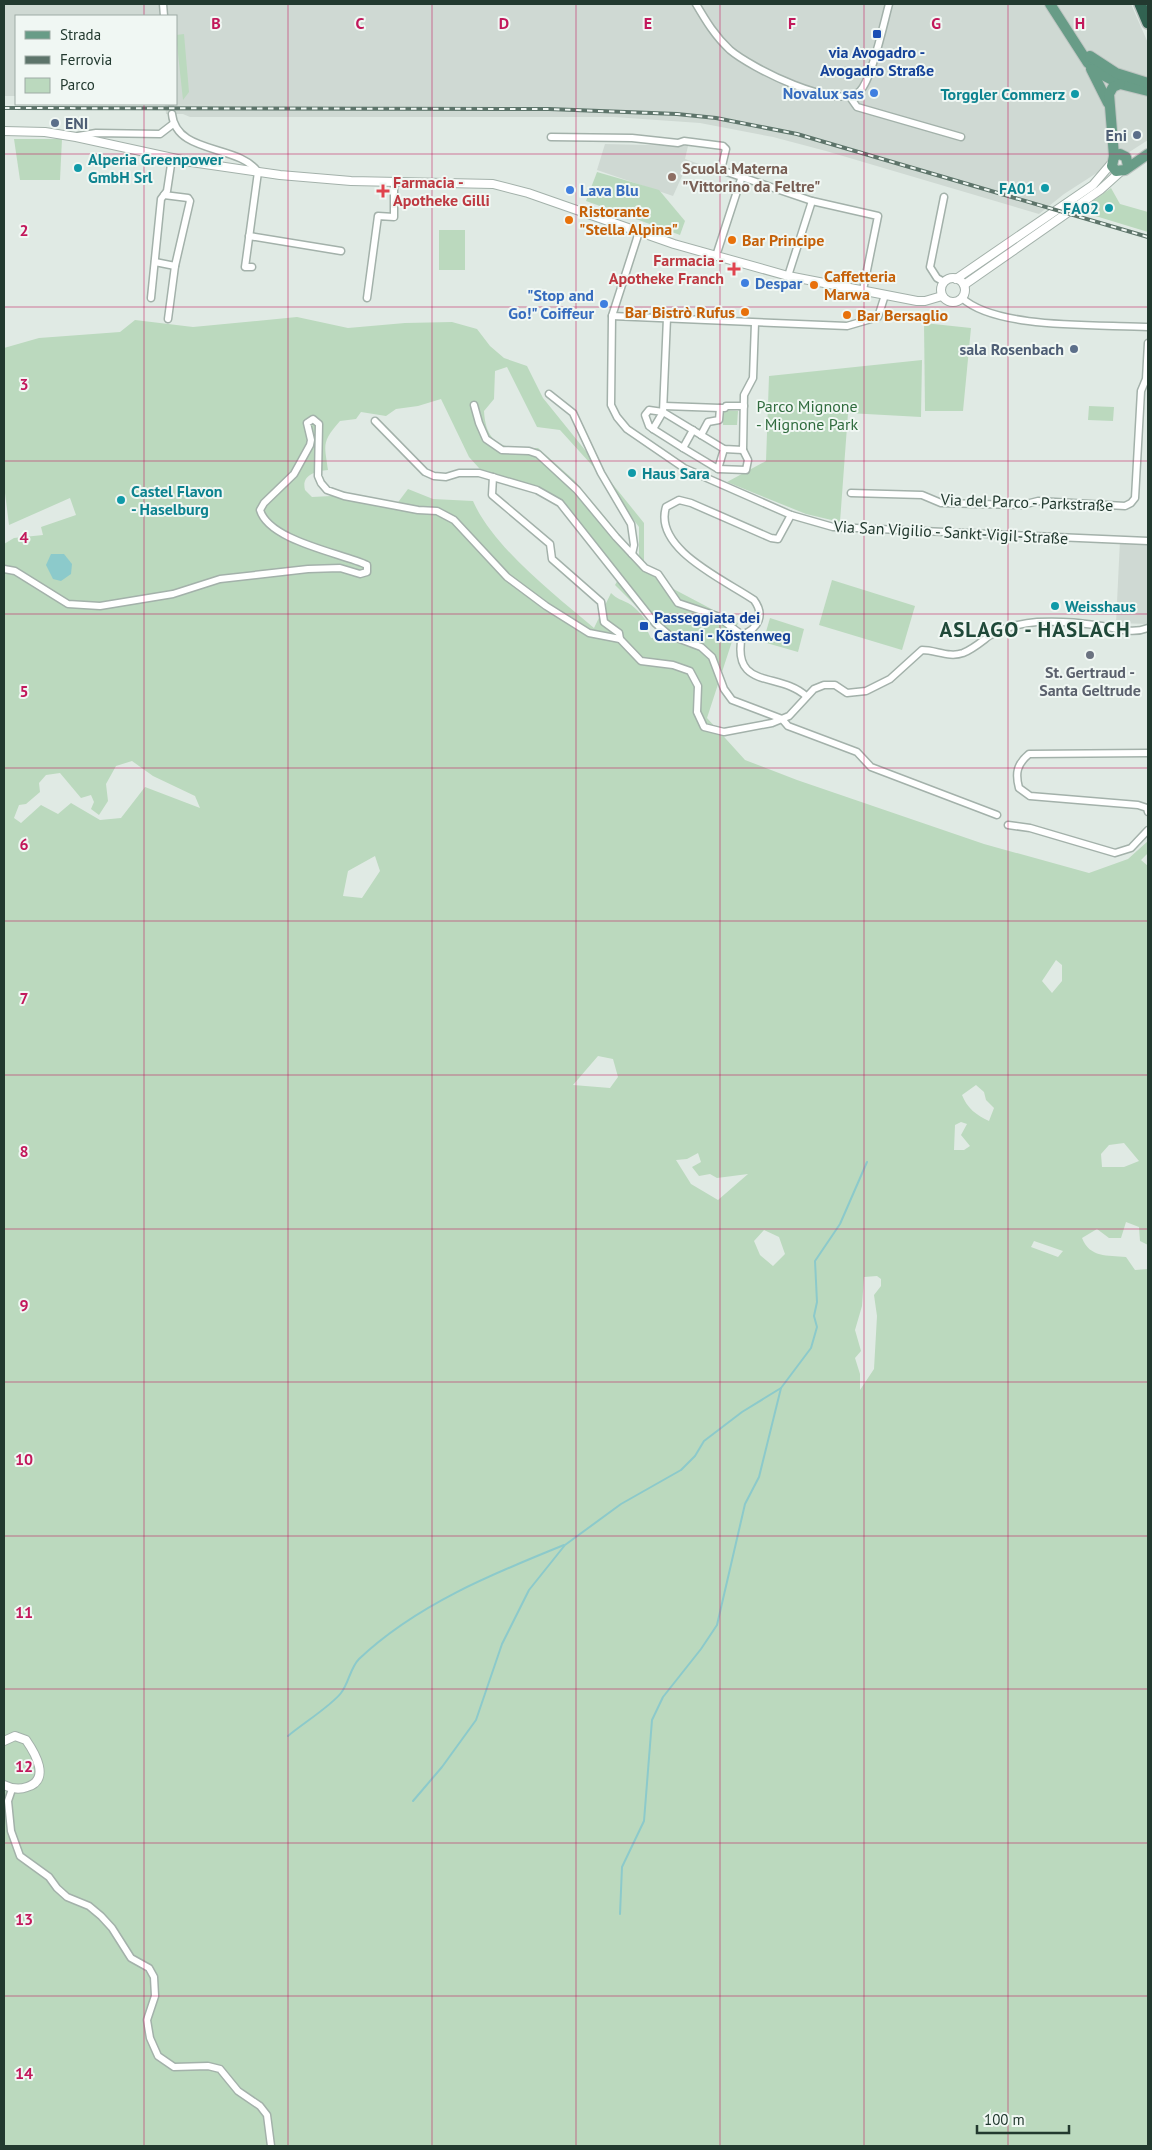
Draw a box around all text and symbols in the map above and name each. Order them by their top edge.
text: B [211,13,221,33]
text: C [356,13,365,33]
text: D [499,13,509,33]
text: E [644,13,652,33]
text: F [788,13,796,33]
text: G [931,13,941,33]
text: H [1075,13,1085,33]
legend [15,15,178,105]
text: Strada [60,25,101,44]
marker: via Avogadro - Avogadro Straße [871,28,883,40]
place label: via Avogadro - Avogadro Straße [820,42,934,80]
text: Ferrovia [60,50,112,69]
text: Parco [60,75,95,94]
place label: Novalux sas [783,83,864,103]
place label: Torggler Commerz [941,84,1065,104]
marker: Novalux sas [868,87,880,99]
marker: Torggler Commerz [1069,88,1081,100]
place label: ENI [65,113,88,133]
marker: ENI [49,117,61,129]
place label: Eni [1106,125,1127,145]
marker: Eni [1131,129,1143,141]
place label: Alperia Greenpower GmbH Srl [88,149,224,187]
place label: Scuola Materna "Vittorino da Feltre" [682,158,820,196]
marker: Alperia Greenpower GmbH Srl [72,162,84,174]
marker: Scuola Materna "Vittorino da Feltre" [666,171,678,183]
place label: Farmacia - Apotheke Gilli [393,172,490,210]
place label: FA01 [999,178,1035,198]
place label: Lava Blu [580,180,639,200]
marker: FA01 [1039,182,1051,194]
marker: Lava Blu [564,184,576,196]
marker: Farmacia - Apotheke Gilli [377,185,389,197]
place label: FA02 [1063,198,1099,218]
place label: Ristorante "Stella Alpina" [579,201,678,239]
marker: FA02 [1103,202,1115,214]
marker: Ristorante "Stella Alpina" [563,214,575,226]
text: 2 [19,220,29,240]
place label: Bar Principe [742,230,824,250]
marker: Bar Principe [726,234,738,246]
place label: Farmacia - Apotheke Franch [609,250,724,288]
marker: Farmacia - Apotheke Franch [728,263,740,275]
place label: Caffetteria Marwa [824,266,896,304]
place label: Despar [755,273,803,293]
marker: Despar [739,277,751,289]
marker: Caffetteria Marwa [808,279,820,291]
place label: "Stop and Go!" Coiffeur [508,285,594,323]
marker: "Stop and Go!" Coiffeur [598,298,610,310]
place label: Bar Bistrò Rufus [625,302,735,322]
place label: Bar Bersaglio [857,305,949,325]
marker: Bar Bistrò Rufus [739,306,751,318]
marker: Bar Bersaglio [841,309,853,321]
place label: sala Rosenbach [959,339,1064,359]
marker: sala Rosenbach [1068,343,1080,355]
text: 3 [19,374,29,394]
park label: Parco Mignone - Mignone Park [756,396,858,434]
place label: Haus Sara [642,463,710,483]
marker: Haus Sara [626,467,638,479]
place label: Castel Flavon - Haselburg [131,481,222,519]
street label: Via del Parco - Parkstraße [939,489,1114,515]
marker: Castel Flavon - Haselburg [115,494,127,506]
street label: Via San Vigilio - Sankt-Vigil-Straße [832,516,1069,548]
text: 4 [19,527,29,547]
place label: Weisshaus [1065,596,1136,616]
marker: Weisshaus [1049,600,1061,612]
place label: Passeggiata dei Castani - Köstenweg [654,607,791,645]
district label: ASLAGO - HASLACH [939,616,1131,643]
marker: Passeggiata dei Castani - Köstenweg [638,620,650,632]
marker: St. Gertraud - Santa Geltrude [1084,649,1096,661]
place label: St. Gertraud - Santa Geltrude [1039,662,1141,700]
text: 5 [19,681,29,701]
text: 6 [19,834,29,854]
text: 7 [19,988,29,1008]
text: 8 [19,1141,29,1161]
text: 9 [19,1295,29,1315]
text: 10 [15,1449,33,1469]
text: 11 [15,1602,33,1622]
text: 12 [15,1756,33,1776]
text: 13 [15,1909,33,1929]
text: 14 [15,2063,33,2083]
scale bar [977,2102,1070,2134]
text: 100 m [984,2110,1025,2129]

